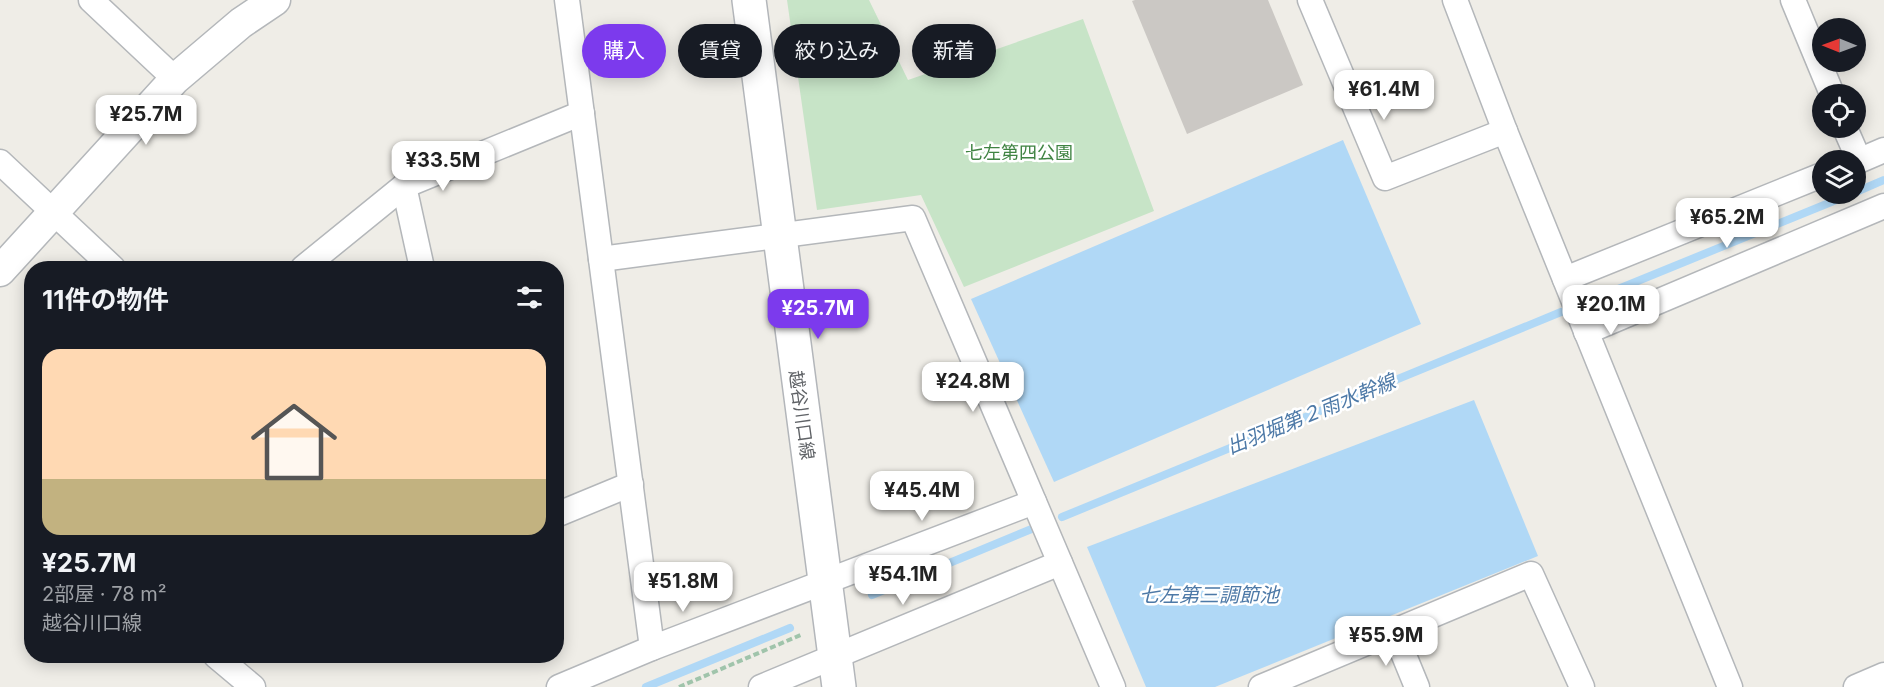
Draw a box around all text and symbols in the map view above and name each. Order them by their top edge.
north arrow [1812,18,1866,72]
map controls [1812,18,1866,204]
chip: 購入 [582,24,666,78]
chip: 賃貸 [678,24,762,78]
chip: 絞り込み [774,24,900,78]
chip: 新着 [912,24,996,78]
pin: ¥61.4M [1335,70,1433,121]
text: ¥61.4M [1348,77,1420,101]
button: locate [1812,84,1866,138]
pin: ¥25.7M [97,95,195,146]
text: ¥25.7M [110,102,182,126]
pin: ¥33.5M [394,141,492,192]
park label: 七左第四公園 [965,142,1073,163]
text: ¥33.5M [406,148,480,172]
button: layers [1812,150,1866,204]
pin: ¥65.2M [1678,198,1776,249]
text: ¥65.2M [1690,205,1764,229]
icon: filters [513,281,546,314]
text: 11件の物件 [42,284,168,315]
pin: ¥20.1M [1562,285,1660,336]
pin: ¥25.7M [769,289,867,340]
text: ¥20.1M [1576,292,1646,316]
text: ¥25.7M [782,296,854,320]
pin: ¥24.8M [924,362,1022,413]
water label: 出羽堀第２雨水幹線 [1223,368,1402,459]
street label: 越谷川口線 [785,369,819,461]
text: ¥24.8M [936,369,1010,393]
icon: home [240,388,348,496]
pin: ¥45.4M [873,471,971,522]
text: ¥45.4M [884,478,960,502]
text: ¥25.7M [42,547,137,578]
pin: ¥54.1M [854,555,952,606]
pin: ¥51.8M [634,562,732,613]
text: ¥54.1M [868,562,938,586]
text: ¥51.8M [648,569,718,593]
text: 2部屋 · 78 m² [42,582,167,606]
water label: 七左第三調節池 [1139,583,1281,607]
text: 越谷川口線 [42,611,142,635]
pin: ¥55.9M [1337,616,1435,667]
text: ¥55.9M [1349,623,1423,647]

